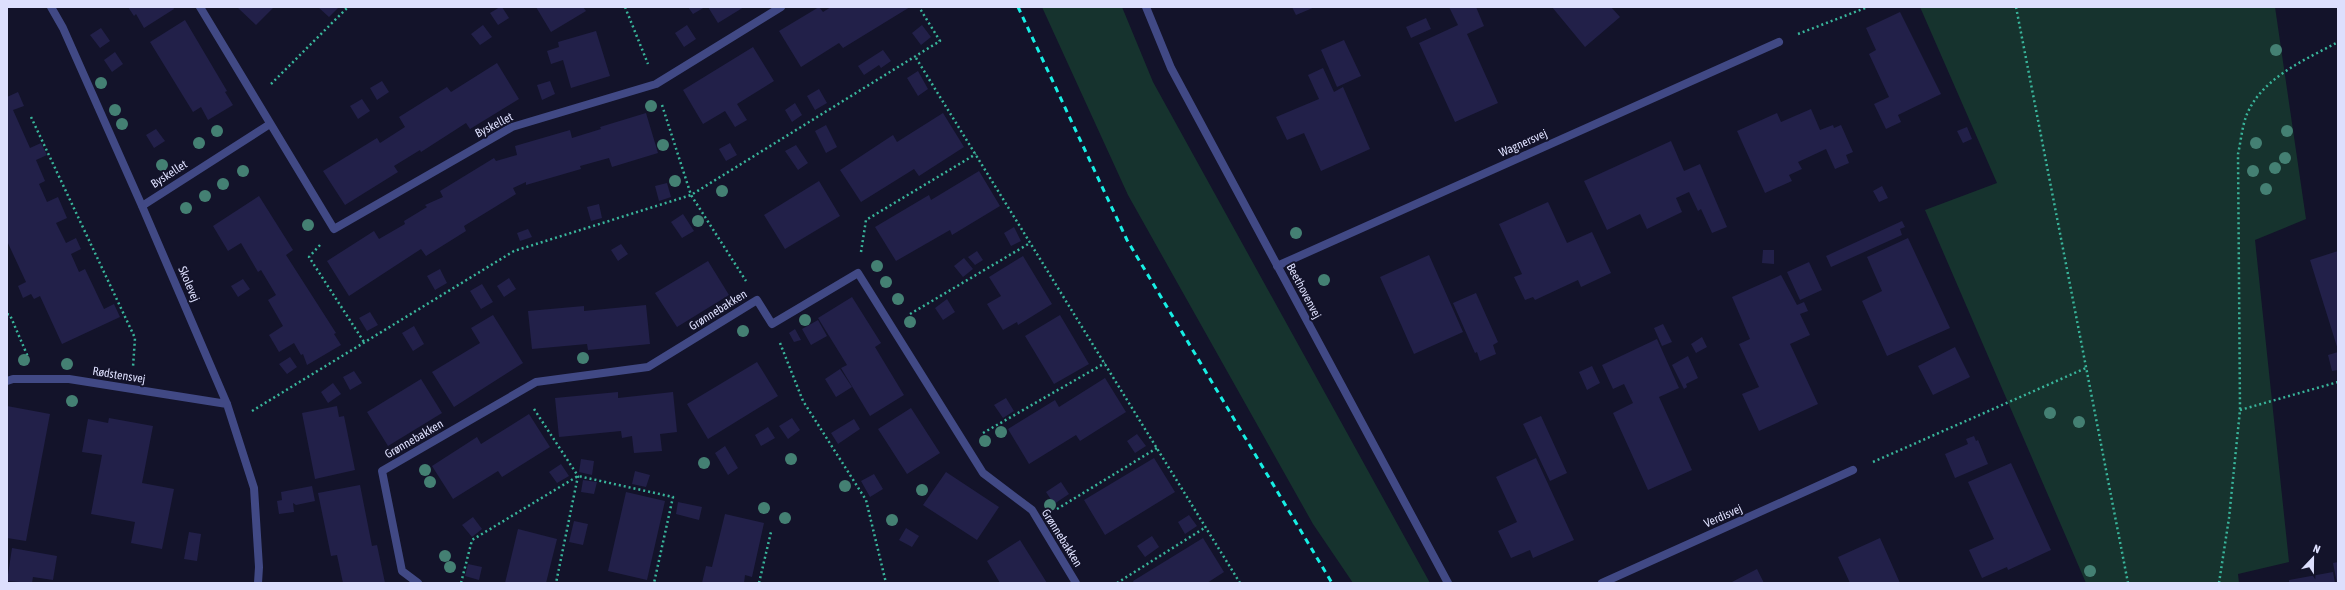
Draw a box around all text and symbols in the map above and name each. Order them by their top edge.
street label: Byskellet [473,109,516,140]
street label: Wagnersvej [1497,126,1549,160]
street label: Byskellet [148,157,190,191]
street label: Beethovenvej [1284,261,1324,321]
street label: Skolevej [175,264,203,304]
street label: Grønnebakken [687,287,749,333]
street label: Rødstensvej [92,364,146,386]
street label: Grønnebakken [382,417,446,461]
street label: Verdisvej [1702,501,1744,531]
street label: Grønnebakken [1039,507,1085,569]
north arrow [2293,538,2333,578]
text: N [2311,542,2322,556]

